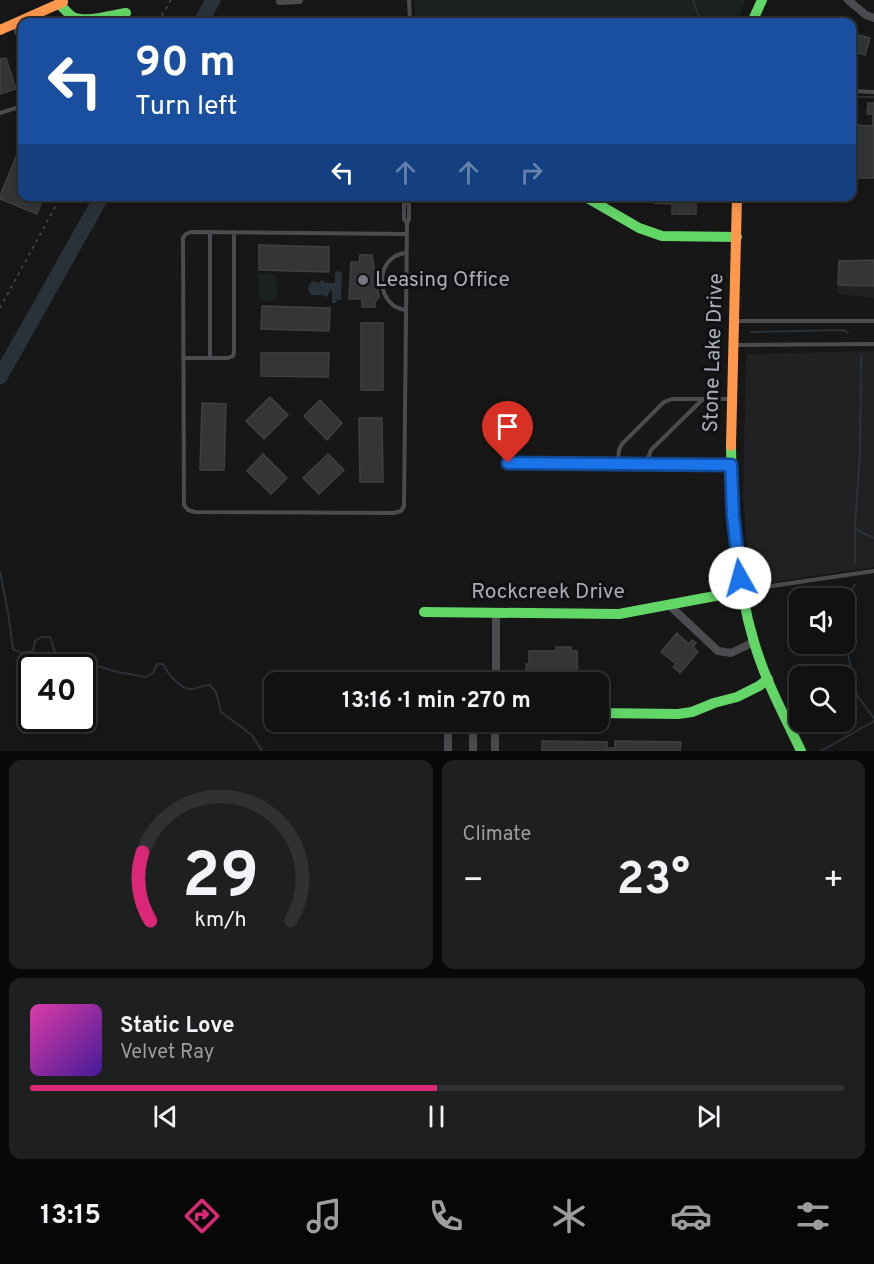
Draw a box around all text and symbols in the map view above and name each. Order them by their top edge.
text: 90 m [135,38,236,91]
icon: left [36,42,114,120]
text: Turn left [135,90,237,124]
icon: left [326,156,359,189]
icon: ahead [389,156,422,189]
icon: ahead [452,156,485,189]
icon: right [515,156,548,189]
place label: Leasing Office [375,267,510,294]
marker: Leasing Office [356,273,370,287]
street label: Stone Lake Drive [698,273,730,433]
pin [482,401,533,463]
icon: arrive [491,410,524,443]
position arrow [708,546,772,610]
street label: Rockcreek Drive [471,579,625,606]
map controls [789,588,855,732]
button: sound [789,588,855,654]
speed limit sign: 40 [18,654,96,732]
button: search [789,666,855,732]
text: 13:16 · 1 min · 270 m [342,688,531,715]
text: Climate [463,822,531,848]
text: 29 [182,840,259,919]
text: 23° [617,853,690,910]
text: − [463,861,484,903]
text: + [823,861,844,903]
text: km/h [195,908,247,935]
text: Static Love [120,1013,234,1040]
text: Velvet Ray [120,1040,214,1066]
icon: previous [149,1100,182,1133]
icon: pause [420,1100,453,1133]
icon: next [692,1100,725,1133]
icon: directions [181,1195,223,1237]
icon: music [303,1195,345,1237]
icon: phone [425,1195,467,1237]
icon: climate [548,1195,590,1237]
icon: car [670,1195,712,1237]
icon: filters [792,1195,834,1237]
text: 13:15 [40,1199,101,1233]

